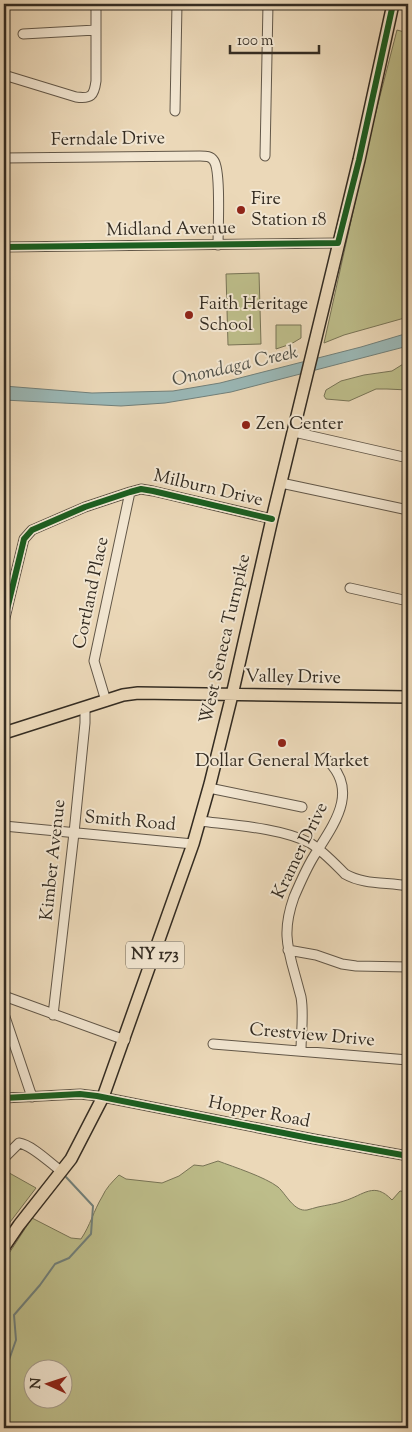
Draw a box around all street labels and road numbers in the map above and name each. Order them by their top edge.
street label: Ferndale Drive [51,126,165,154]
street label: Midland Avenue [106,216,236,244]
street label: Milburn Drive [151,464,265,514]
street label: Cortland Place [67,534,117,652]
street label: West Seneca Turnpike [194,552,258,726]
street label: Valley Drive [245,664,341,692]
street label: Kimber Avenue [35,798,73,922]
street label: Kramer Drive [266,798,336,904]
street label: Smith Road [83,805,177,839]
road number: NY 173 [126,942,184,968]
street label: Crestview Drive [248,1018,376,1054]
street label: Hopper Road [206,1090,312,1136]

